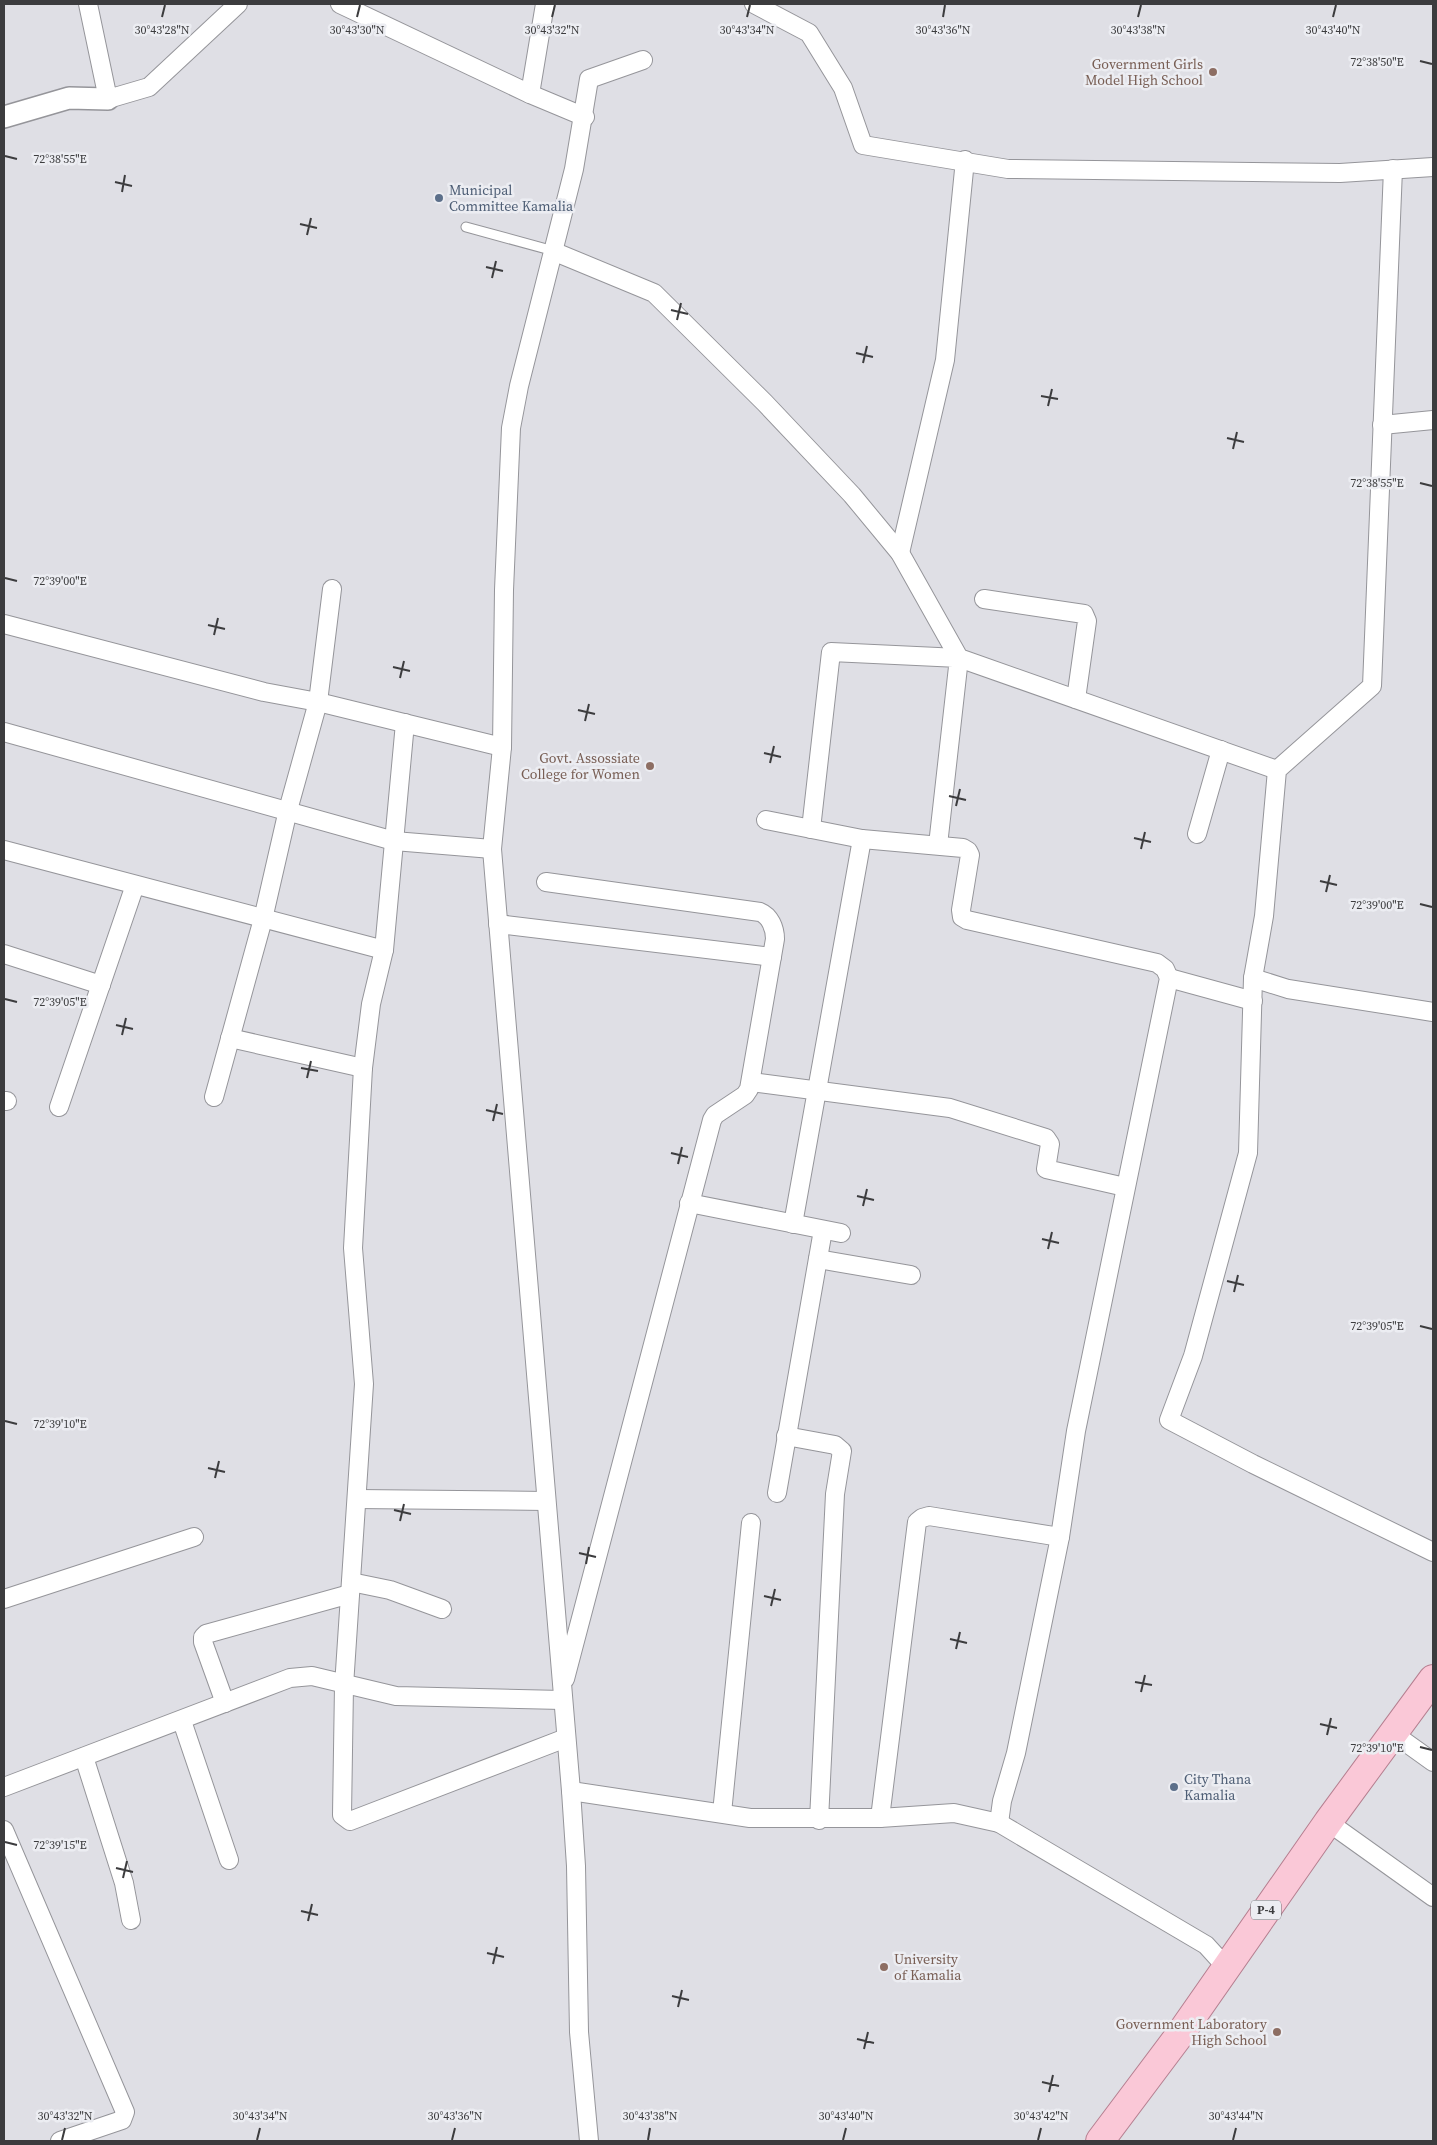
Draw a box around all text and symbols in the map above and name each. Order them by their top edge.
text: 30°43'28"N [134,22,190,38]
text: 30°43'30"N [329,22,385,38]
text: 30°43'32"N [524,22,580,38]
text: 30°43'34"N [719,22,775,38]
text: 30°43'36"N [915,22,971,38]
text: 30°43'38"N [1110,22,1166,38]
text: 30°43'40"N [1305,22,1361,38]
place label: Government Girls Model High School [1085,54,1203,90]
text: 72°38'50"E [1350,54,1404,70]
marker: Government Girls Model High School [1207,66,1219,78]
text: 72°38'55"E [33,151,87,167]
place label: Municipal Committee Kamalia [449,180,574,216]
marker: Municipal Committee Kamalia [433,192,445,204]
text: 72°38'55"E [1350,475,1404,491]
text: 72°39'00"E [33,573,87,589]
place label: Govt. Assossiate College for Women [521,748,641,784]
marker: Govt. Assossiate College for Women [644,760,656,772]
text: 72°39'00"E [1350,897,1404,913]
text: 72°39'05"E [33,994,87,1010]
text: 72°39'05"E [1350,1318,1404,1334]
text: 72°39'10"E [33,1416,87,1432]
text: 72°39'10"E [1350,1740,1404,1756]
place label: City Thana Kamalia [1184,1769,1252,1805]
marker: City Thana Kamalia [1168,1781,1180,1793]
text: 72°39'15"E [33,1837,87,1853]
road number: P-4 [1251,1900,1281,1920]
place label: University of Kamalia [894,1949,962,1985]
marker: University of Kamalia [878,1961,890,1973]
place label: Government Laboratory High School [1116,2014,1268,2050]
marker: Government Laboratory High School [1271,2026,1283,2038]
text: 30°43'32"N [37,2108,93,2124]
text: 30°43'34"N [232,2108,288,2124]
text: 30°43'36"N [427,2108,483,2124]
text: 30°43'38"N [622,2108,678,2124]
text: 30°43'40"N [818,2108,874,2124]
text: 30°43'42"N [1013,2108,1069,2124]
text: 30°43'44"N [1208,2108,1264,2124]

